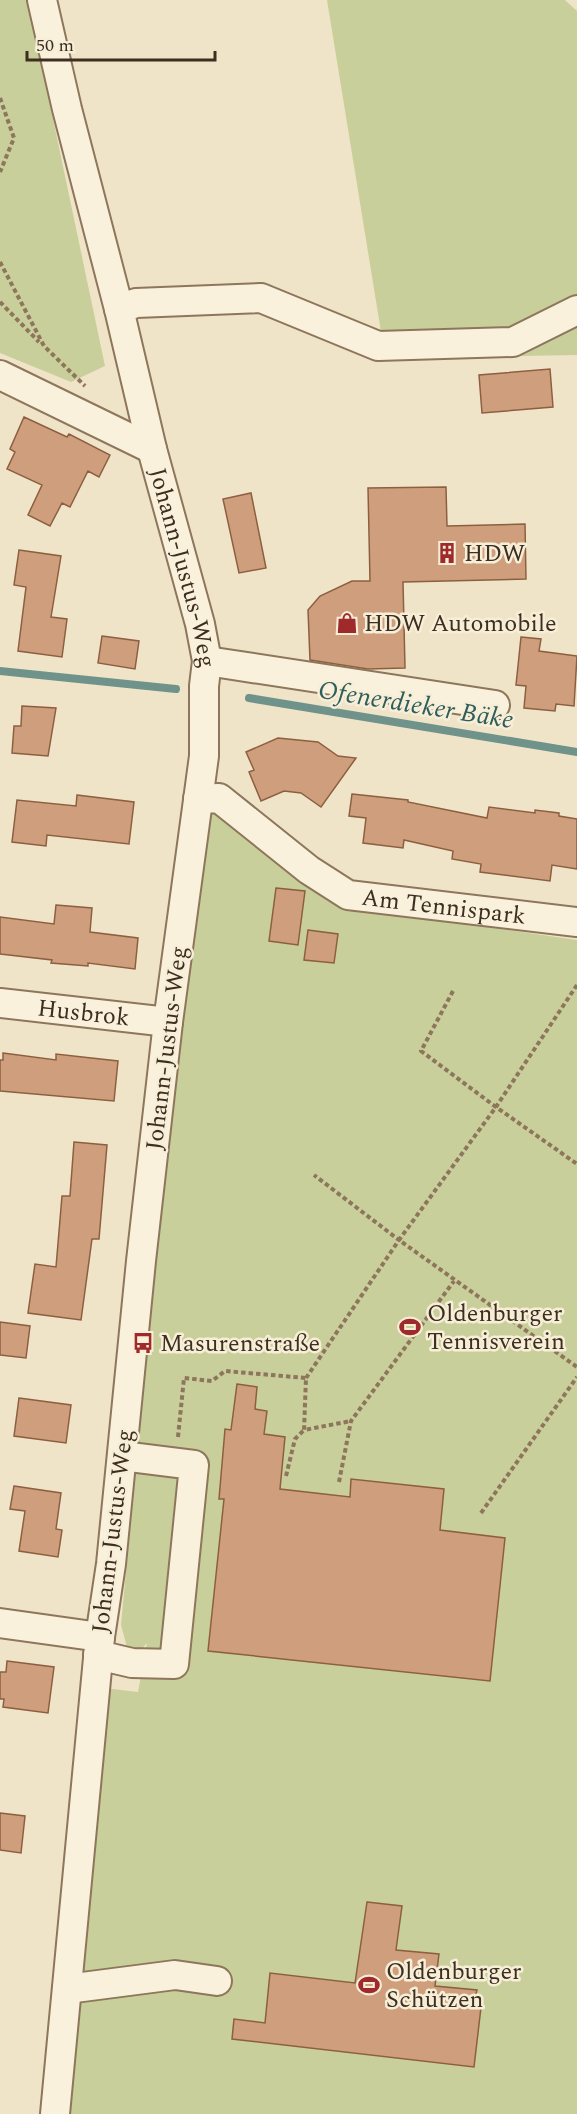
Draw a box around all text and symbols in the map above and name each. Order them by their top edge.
scale bar [27,24,214,62]
text: 50 m [36,32,74,59]
street label: Johann-Justus-Weg [139,464,225,671]
place label: HDW [464,536,526,572]
building icon: HDW [435,541,459,565]
place label: HDW Automobile [364,606,557,642]
shop icon: HDW Automobile [335,611,359,635]
water label: Ofenerdieker Bäke [315,670,516,740]
street label: Am Tennispark [359,880,528,935]
street label: Johann-Justus-Weg [137,944,197,1152]
street label: Husbrok [35,990,131,1037]
place label: Oldenburger Tennisverein [427,1296,565,1360]
sports icon: Oldenburger Tennisverein [398,1315,422,1339]
place label: Masurenstraße [160,1326,320,1362]
bus stop icon: Masurenstraße [131,1331,155,1355]
street label: Johann-Justus-Weg [83,1427,143,1635]
place label: Oldenburger Schützen [386,1954,522,2018]
sports icon: Oldenburger Schützen [357,1973,381,1997]

